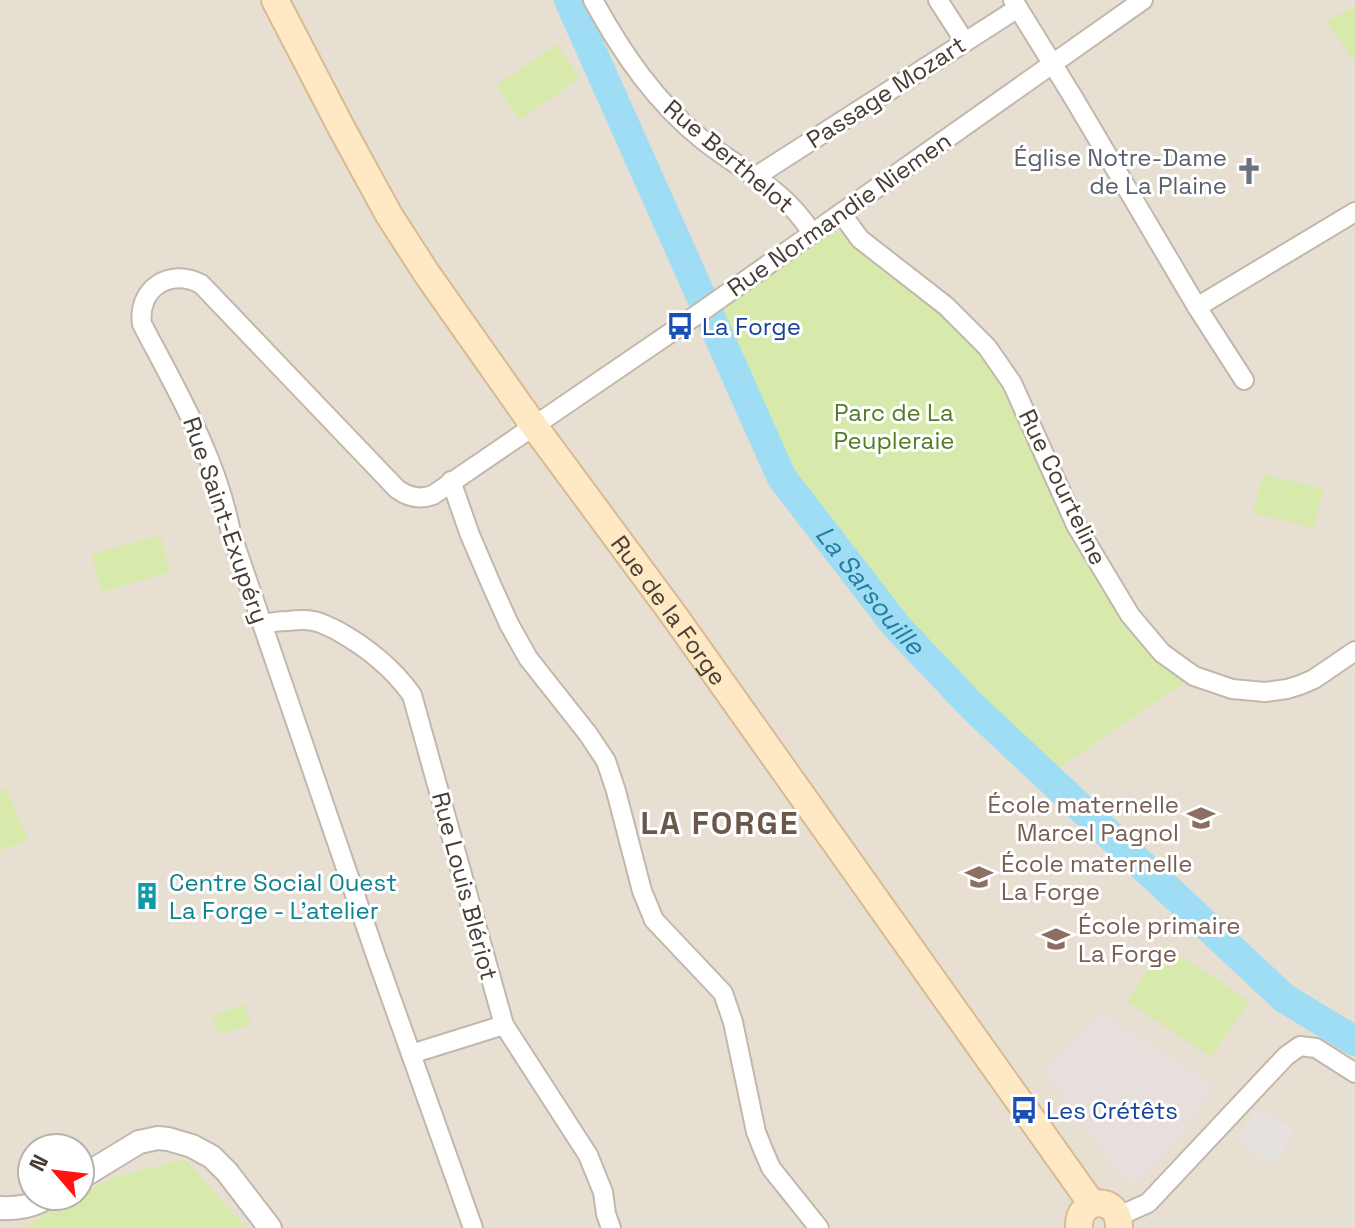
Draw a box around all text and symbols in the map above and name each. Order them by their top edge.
street label: Passage Mozart [800,29,972,155]
street label: Rue Berthelot [658,93,800,219]
street label: Rue Normandie Niemen [721,125,957,303]
place label: Église Notre-Dame de La Plaine [1014,142,1227,201]
church icon: Église Notre-Dame de La Plaine [1234,156,1264,186]
bus stop icon: La Forge [665,311,695,341]
place label: La Forge [702,311,801,342]
park label: Parc de La Peupleraie [833,397,955,456]
street label: Rue Courteline [1012,404,1114,570]
street label: Rue Saint-Exupéry [176,413,276,627]
water label: La Sarsouille [808,519,933,664]
street label: Rue de la Forge [605,529,734,691]
street label: Rue Louis Blériot [425,788,505,984]
place label: École maternelle Marcel Pagnol [988,789,1179,848]
district label: LA FORGE [640,803,800,843]
school or university icon: École maternelle Marcel Pagnol [1186,803,1216,833]
place label: École maternelle La Forge [1001,848,1192,907]
school or university icon: École maternelle La Forge [964,862,994,892]
place label: Centre Social Ouest La Forge - L'atelier [169,867,397,926]
building icon: Centre Social Ouest La Forge - L'atelier [132,881,162,911]
place label: École primaire La Forge [1078,910,1240,969]
school or university icon: École primaire La Forge [1041,924,1071,954]
bus stop icon: Les Crétêts [1009,1095,1039,1125]
place label: Les Crétêts [1046,1095,1178,1126]
north arrow [16,1132,96,1212]
text: N [23,1150,54,1176]

